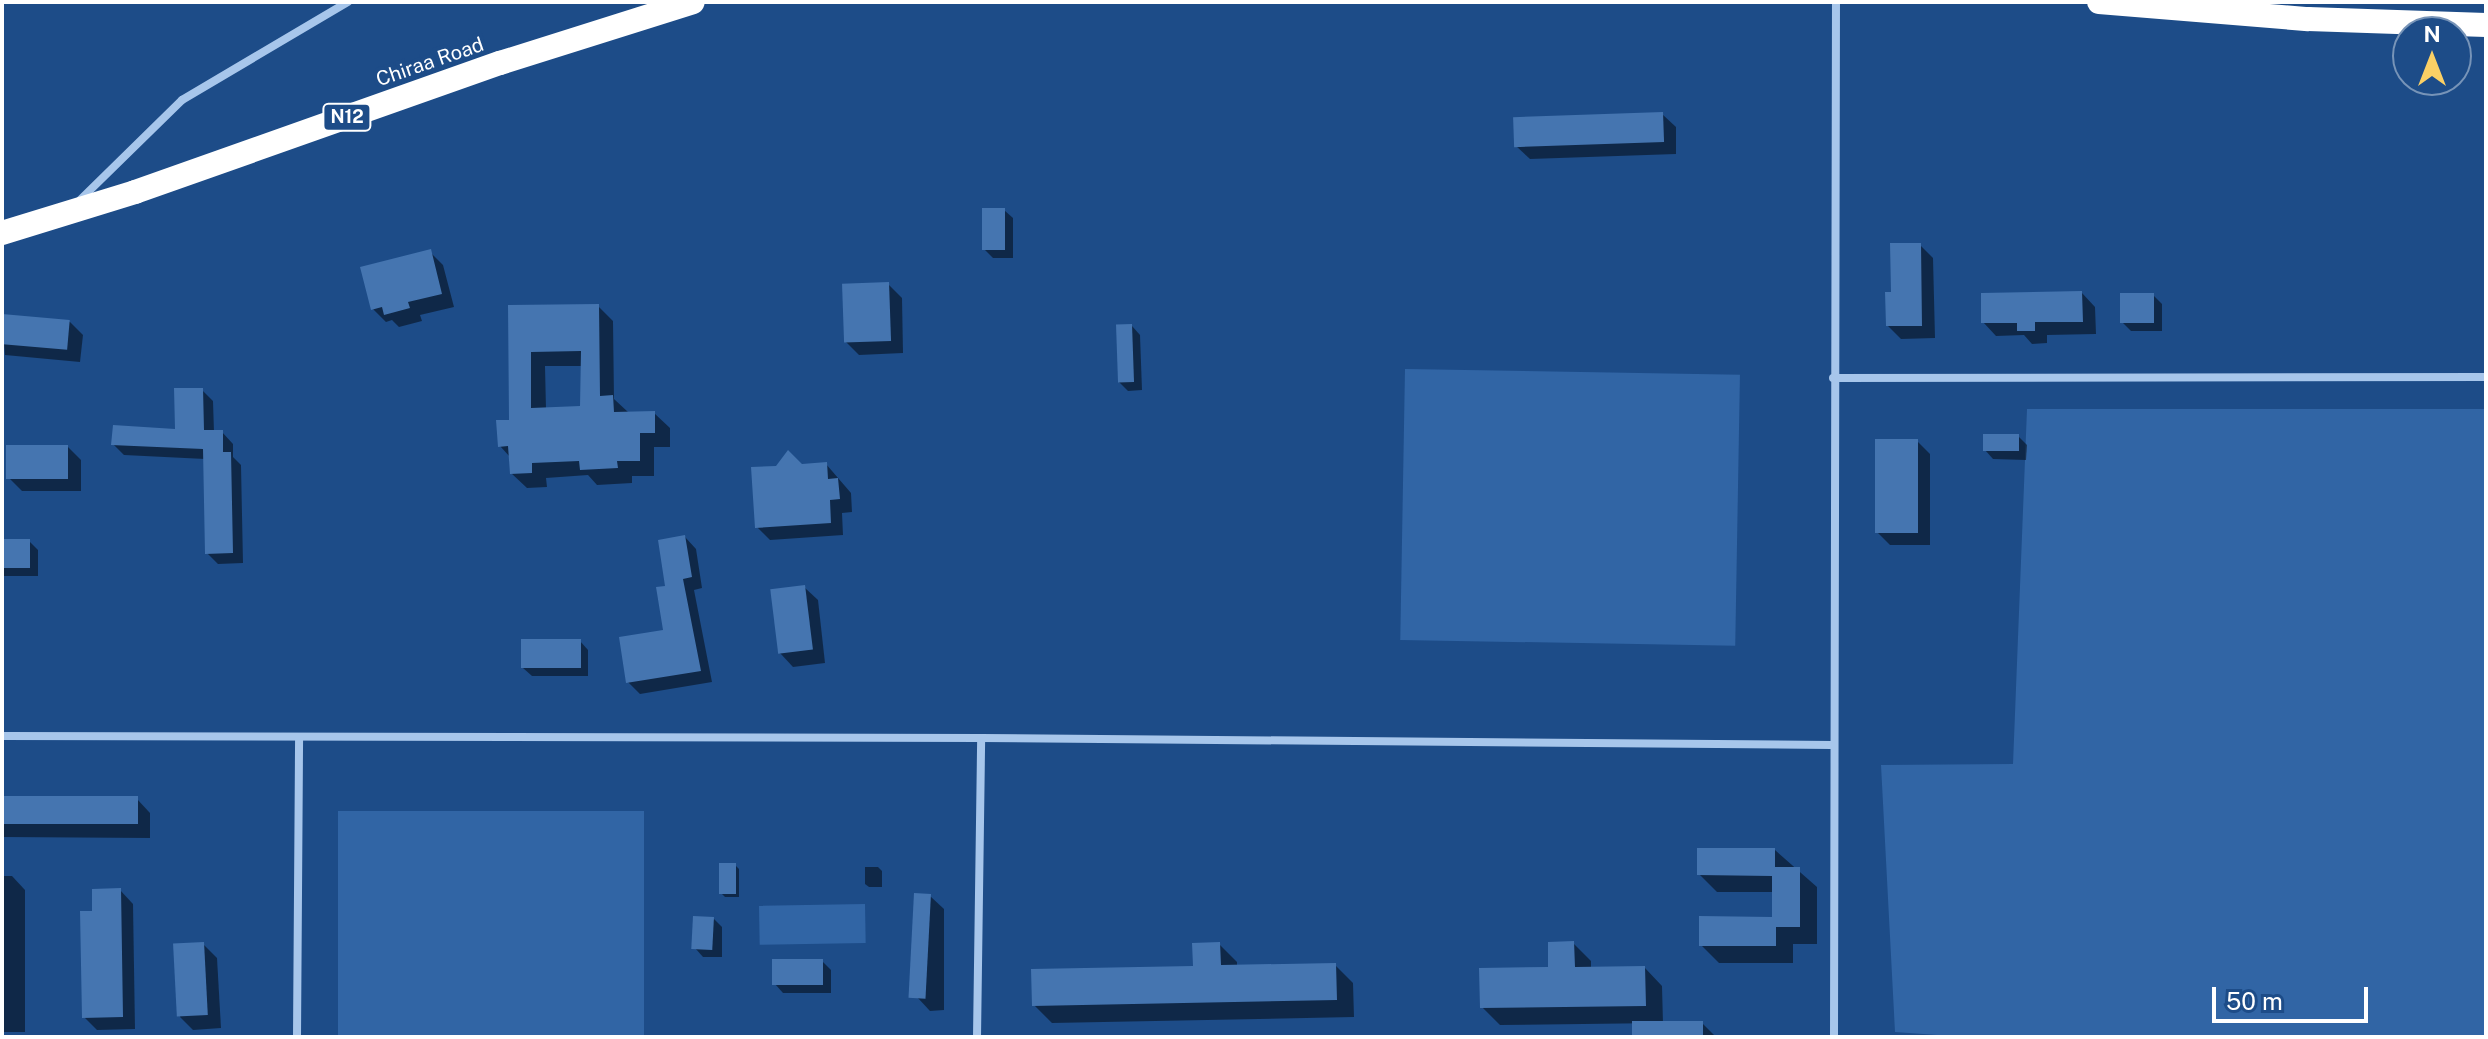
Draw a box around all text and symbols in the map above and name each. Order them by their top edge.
north arrow [2392,16,2472,96]
text: N [2423,21,2441,47]
street label: Chiraa Road [373,32,487,92]
road number: N12 [321,103,373,131]
scale bar [2216,971,2372,1021]
text: 50 m [2226,987,2283,1015]

